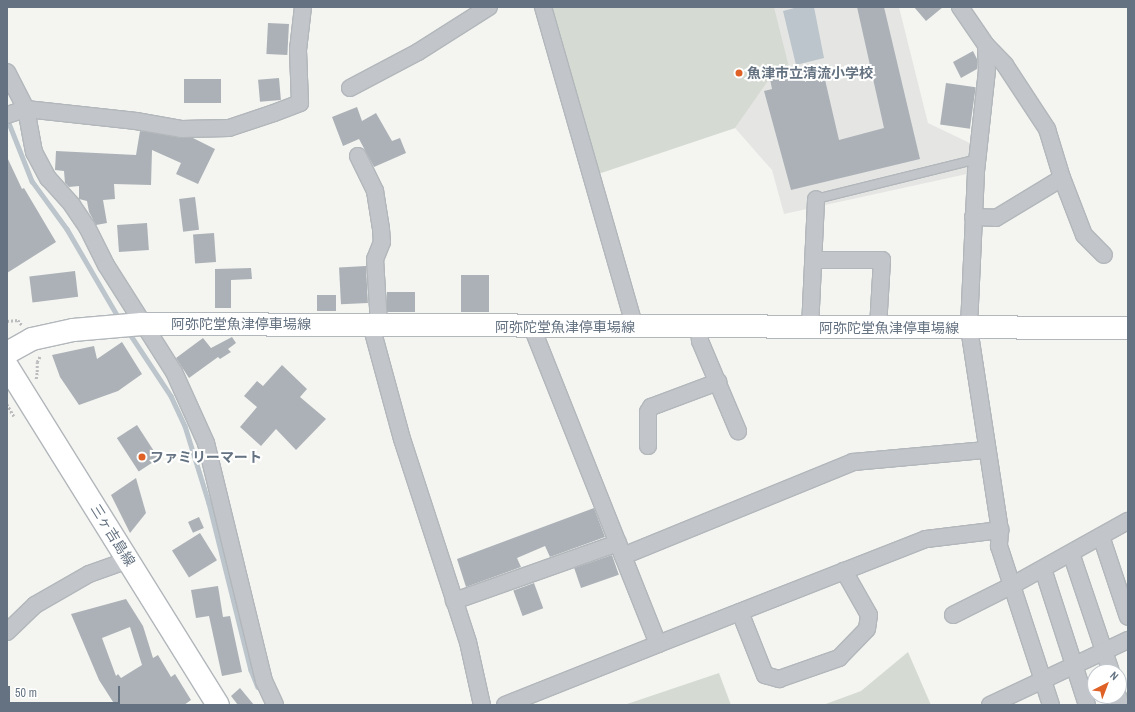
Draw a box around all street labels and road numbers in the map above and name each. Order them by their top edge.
street label: 阿弥陀堂魚津停車場線 [171,316,311,332]
street label: 阿弥陀堂魚津停車場線 [495,319,635,335]
street label: 阿弥陀堂魚津停車場線 [819,320,959,336]
street label: 三ヶ吉島線 [87,501,139,569]

